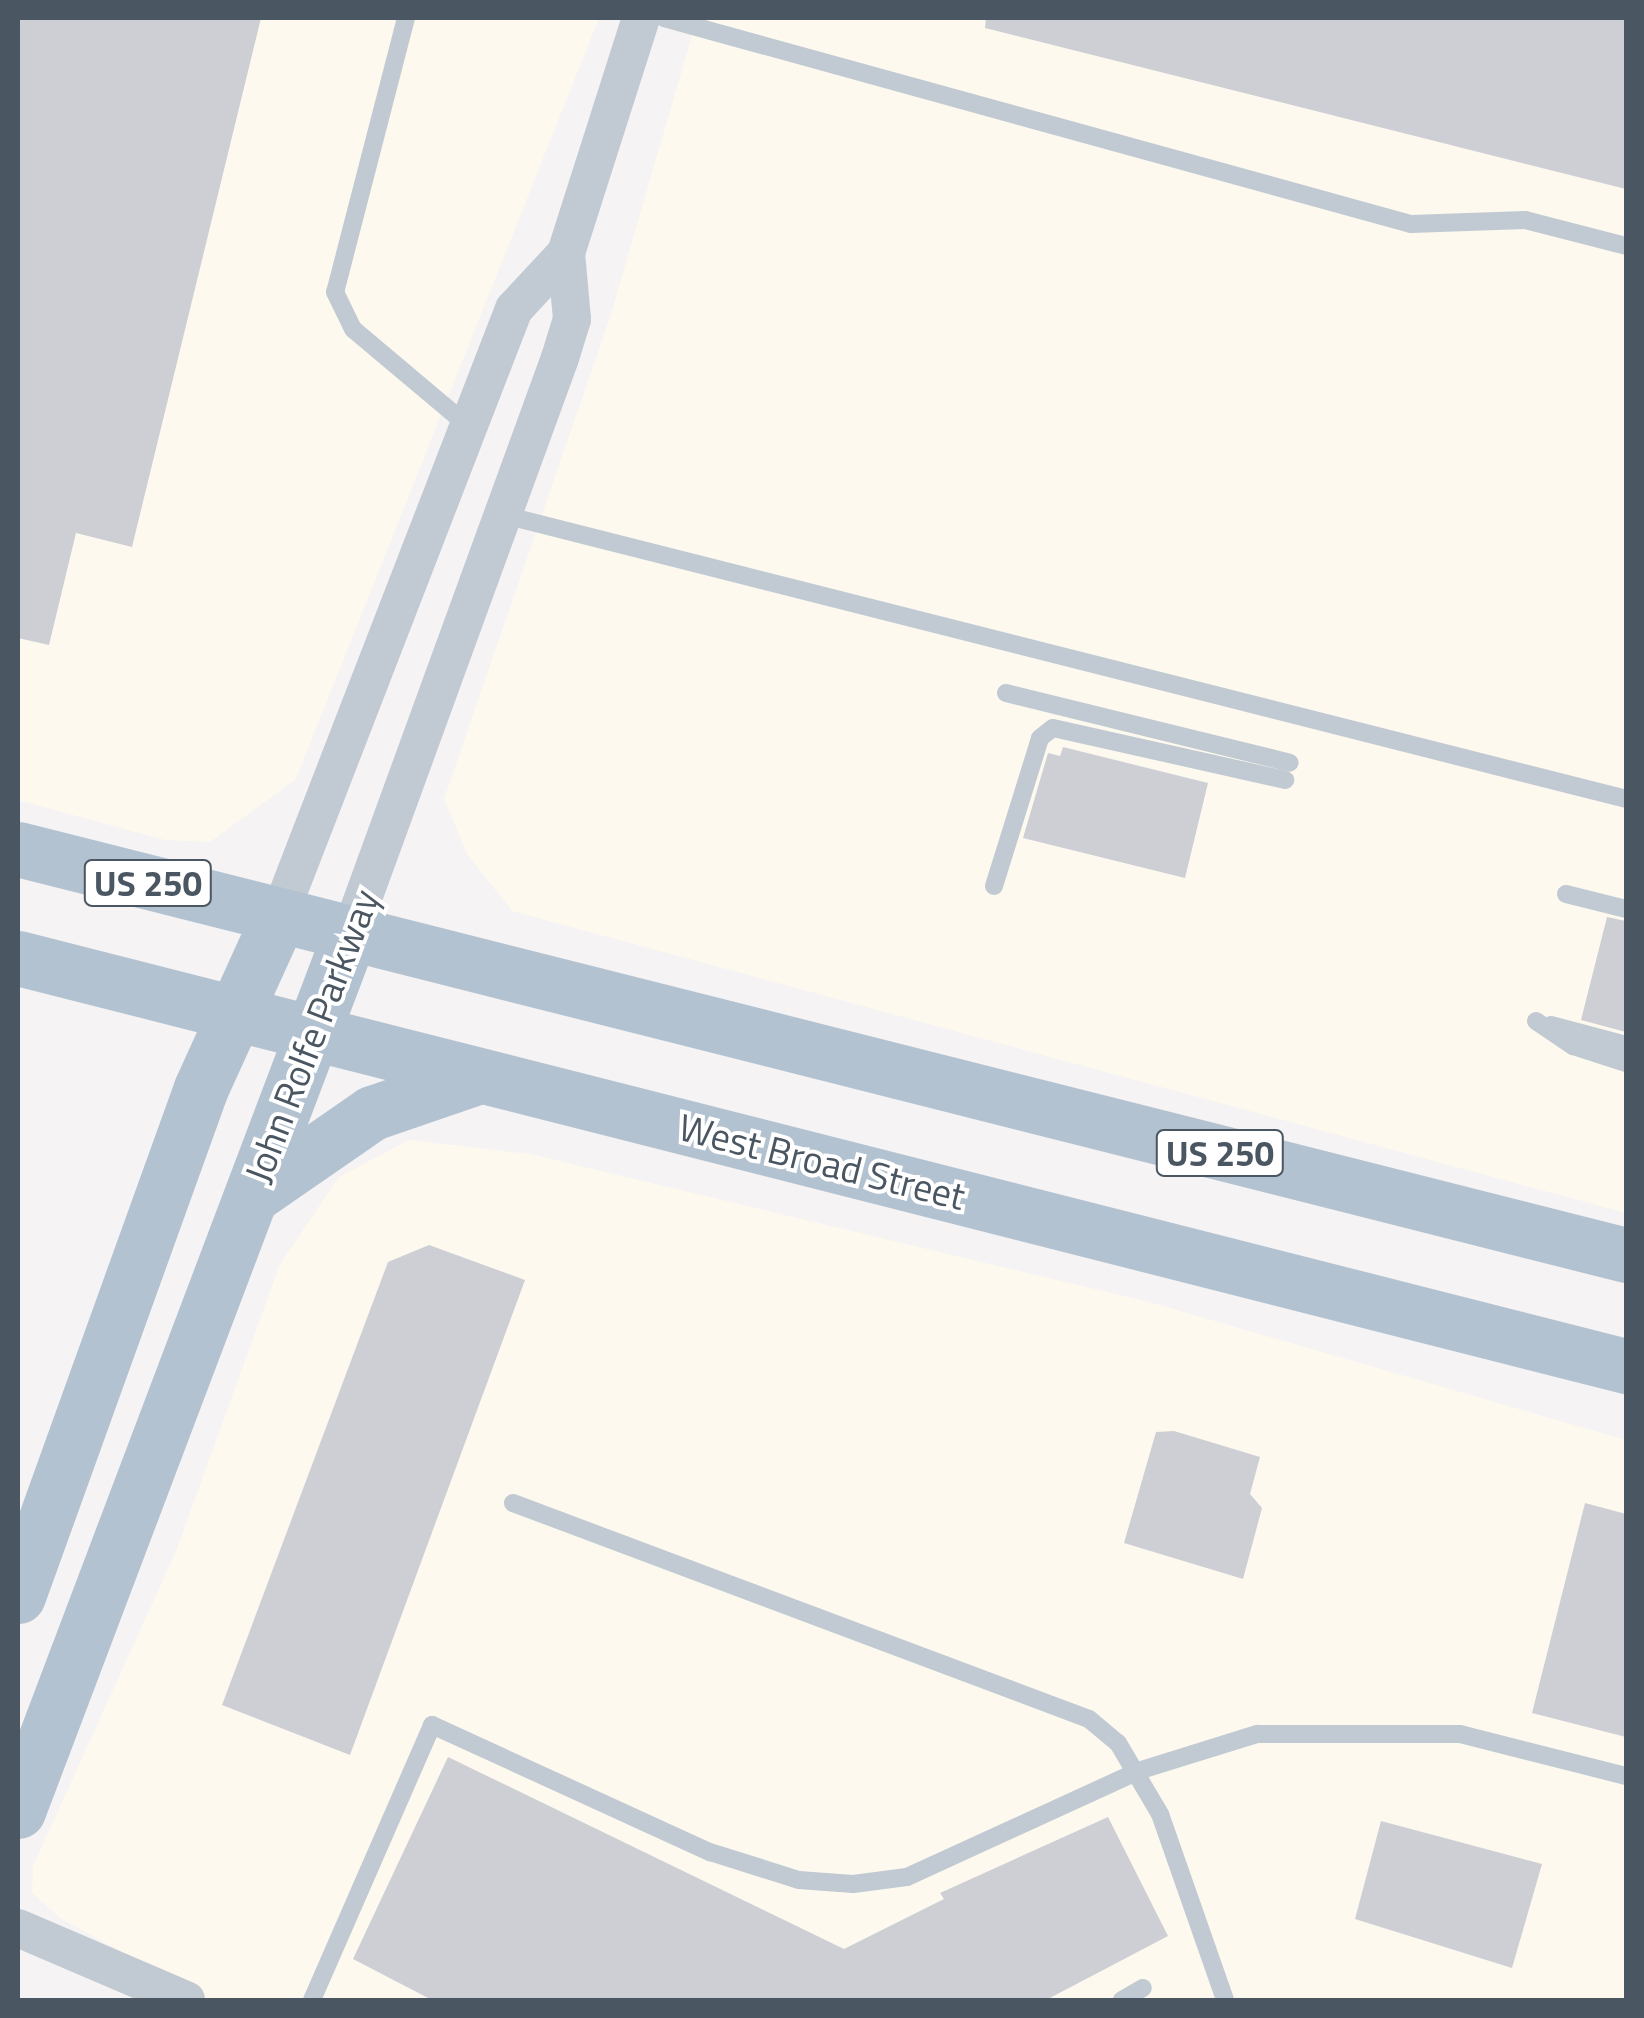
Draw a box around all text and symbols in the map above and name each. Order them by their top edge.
road number: US 250 [83,853,213,913]
street label: John Rolfe Parkway [235,883,389,1189]
street label: West Broad Street [674,1104,970,1220]
road number: US 250 [1155,1123,1285,1183]

